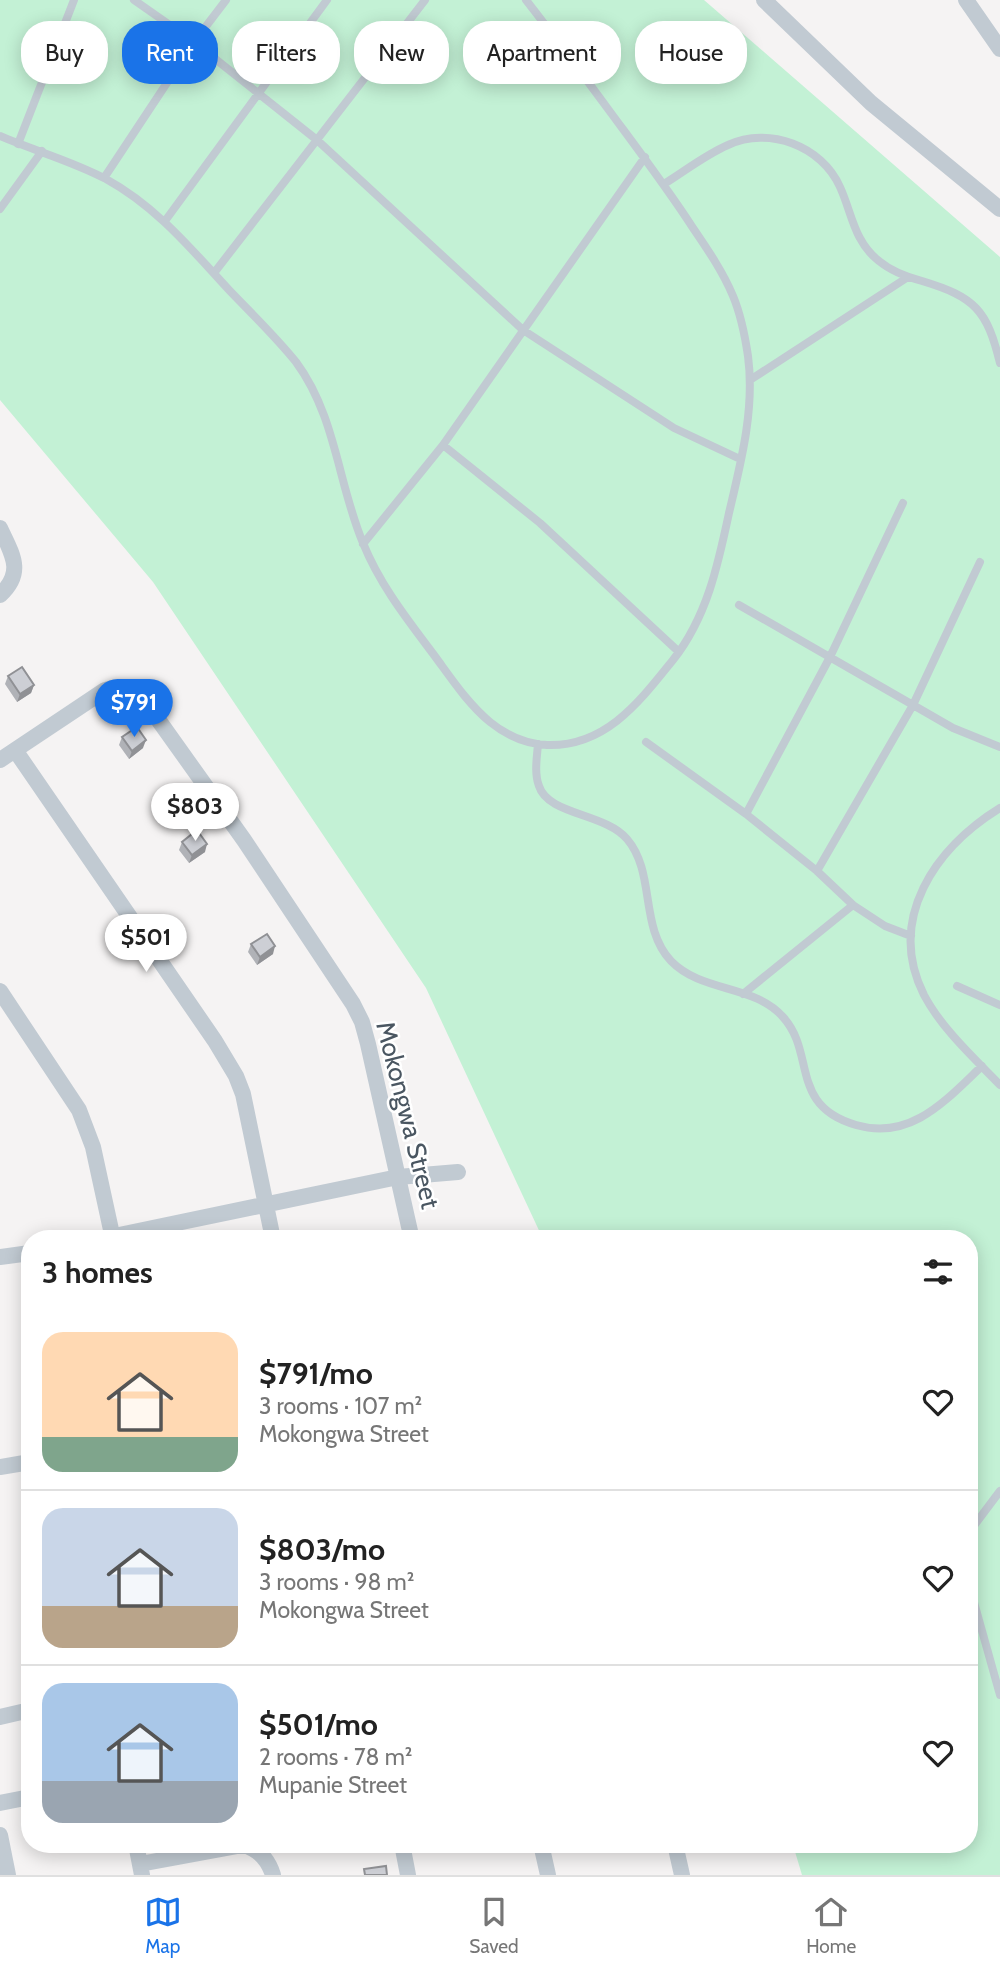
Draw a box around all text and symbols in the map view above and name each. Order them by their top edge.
chip: Buy [21,21,108,84]
chip: Rent [122,21,218,84]
chip: Filters [232,21,340,84]
chip: New [354,21,449,84]
chip: Apartment [463,21,621,84]
chip: House [635,21,747,84]
pin: $791 [93,680,175,739]
text: $791 [111,688,157,716]
pin: $803 [154,784,236,843]
text: $803 [167,792,223,820]
pin: $501 [105,914,187,974]
text: $501 [121,923,171,951]
street label: Mokongwa Street [369,1018,447,1212]
icon: filters [919,1253,957,1291]
text: 3 homes [42,1254,153,1291]
text: $791/mo [259,1355,373,1392]
icon: home [98,1360,182,1444]
icon: heart [919,1383,957,1421]
text: 3 rooms · 107 m² [259,1392,422,1420]
text: Mokongwa Street [259,1420,429,1448]
text: $803/mo [259,1531,385,1568]
icon: home [98,1536,182,1620]
icon: heart [919,1559,957,1597]
text: 3 rooms · 98 m² [259,1568,414,1596]
text: Mokongwa Street [259,1596,429,1624]
text: $501/mo [259,1706,378,1743]
icon: home [98,1711,182,1795]
icon: heart [919,1734,957,1772]
text: 2 rooms · 78 m² [259,1743,413,1771]
text: Mupanie Street [259,1771,407,1799]
tab: Map [144,1893,182,1958]
tab: Saved [469,1893,519,1958]
tab: Home [806,1893,856,1958]

